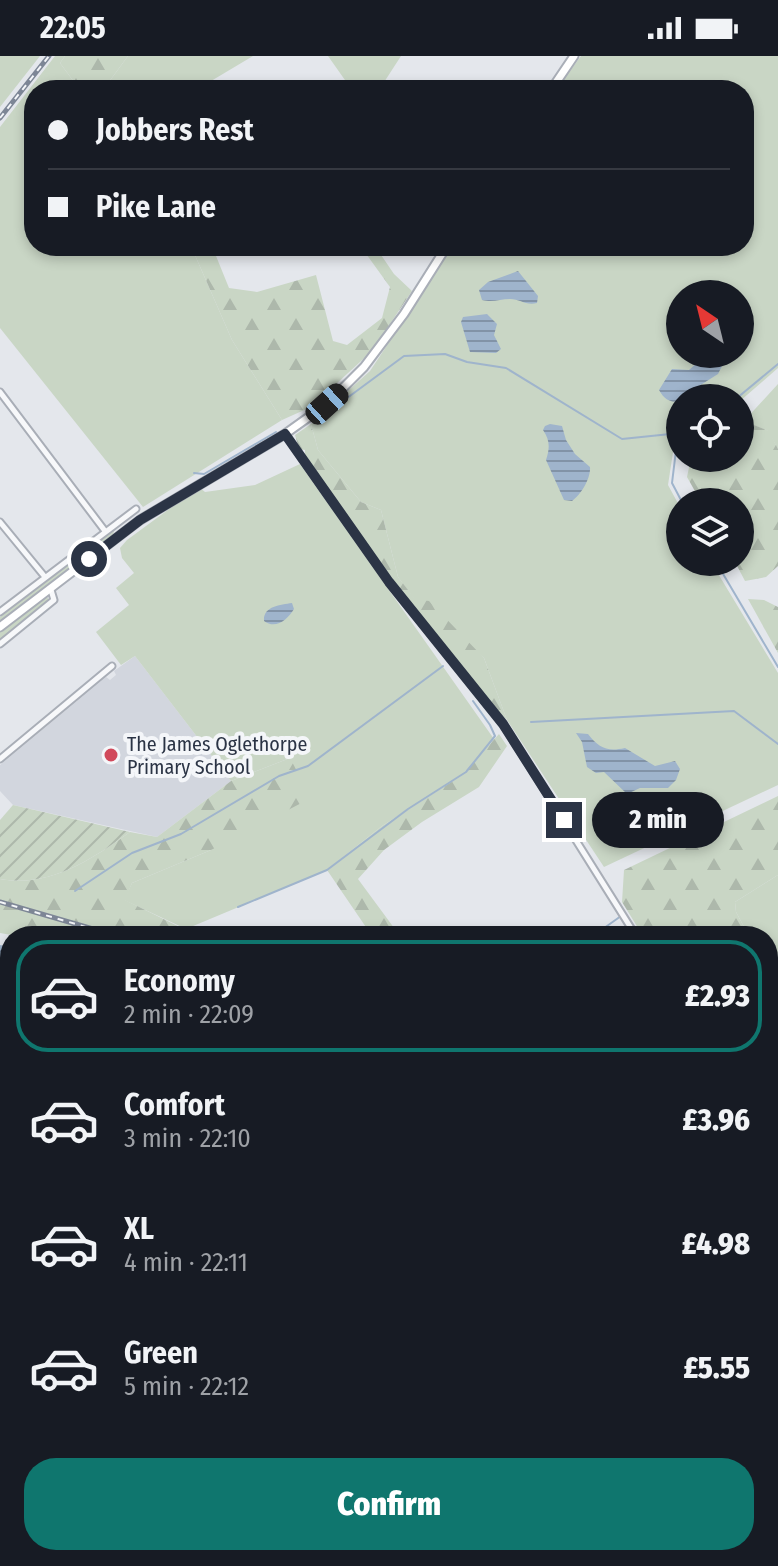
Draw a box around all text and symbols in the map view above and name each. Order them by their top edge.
text: 22:05 [40,10,106,46]
text: Jobbers Rest [96,112,254,148]
text: Pike Lane [96,189,216,225]
north arrow [666,280,754,368]
map controls [666,280,754,576]
car [301,379,353,429]
button: locate [666,384,754,472]
button: layers [666,488,754,576]
route start [71,541,107,577]
place label: The James Oglethorpe Primary School [127,732,307,779]
marker: The James Oglethorpe Primary School [102,746,120,764]
callout: 2 min [592,792,724,848]
route end [546,802,582,838]
text: 2 min [629,804,687,835]
icon: car [28,960,100,1032]
text: Economy [124,963,235,999]
text: £2.93 [685,978,750,1014]
text: 2 min · 22:09 [124,999,254,1030]
icon: car [28,1084,100,1156]
text: Comfort [124,1087,225,1123]
text: £3.96 [683,1102,750,1138]
text: 3 min · 22:10 [124,1123,251,1154]
icon: car [28,1208,100,1280]
text: XL [124,1211,154,1247]
text: £4.98 [682,1226,750,1262]
text: 4 min · 22:11 [124,1247,248,1278]
icon: car [28,1332,100,1404]
text: Green [124,1335,198,1371]
text: £5.55 [683,1350,750,1386]
text: 5 min · 22:12 [124,1371,249,1402]
button: Confirm [24,1458,754,1550]

